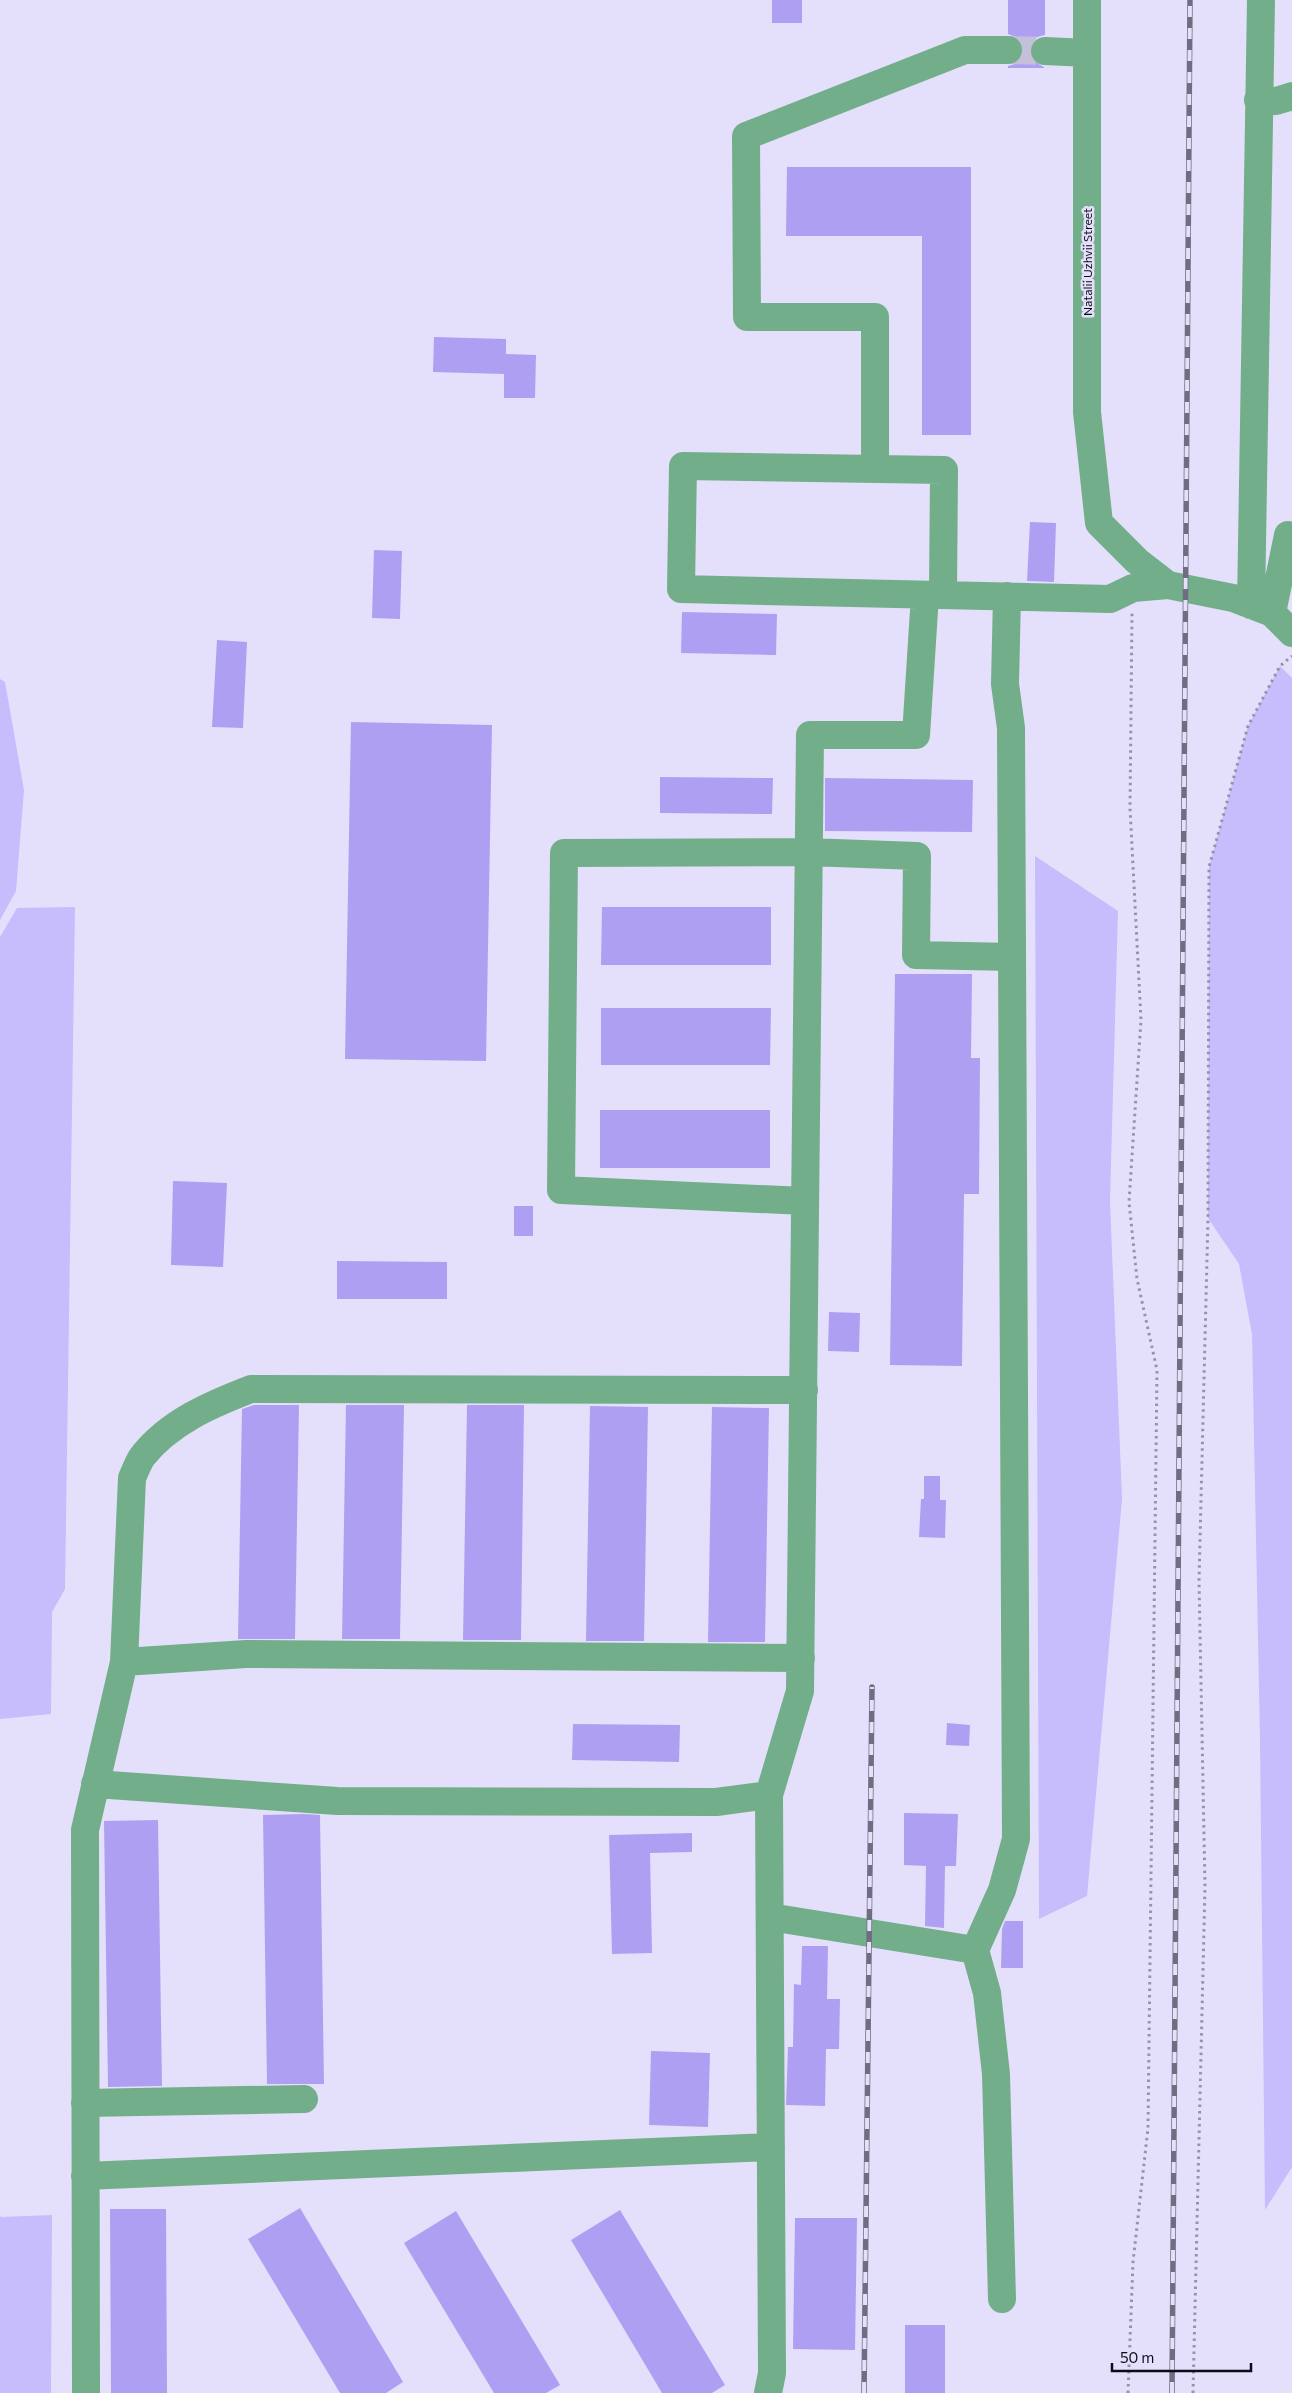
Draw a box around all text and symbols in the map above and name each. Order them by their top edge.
street label: Natalii Uzhvii Street [1080,208,1094,316]
scale bar [1112,2340,1251,2372]
text: 50 m [1120,2348,1154,2366]

